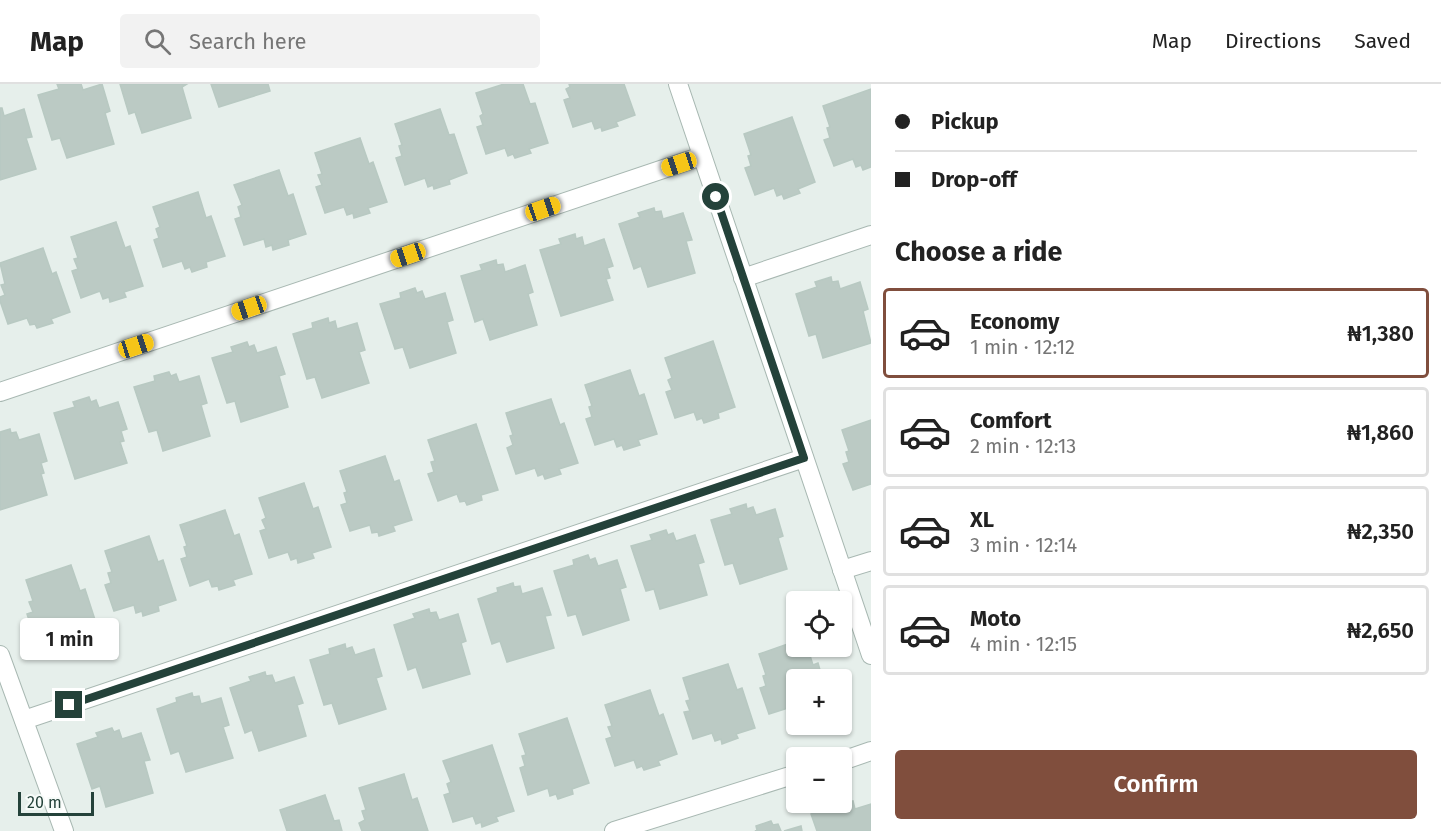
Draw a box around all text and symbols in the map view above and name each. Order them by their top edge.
search box [120,14,540,68]
text: Map [30,25,84,58]
icon: search [141,25,174,58]
text: Search here [189,28,307,55]
text: Map [1152,28,1192,54]
text: Directions [1225,28,1321,54]
text: Saved [1354,28,1411,54]
text: Pickup [931,108,999,135]
car [659,150,699,178]
text: Drop-off [931,166,1017,193]
route start [702,183,729,210]
car [523,195,563,223]
text: Choose a ride [895,236,1062,268]
car [388,241,428,269]
car [229,294,269,322]
icon: car [898,306,952,360]
text: Economy [970,308,1059,335]
text: ₦1,380 [1347,320,1414,347]
car [116,332,156,360]
text: 1 min · 12:12 [970,335,1075,359]
icon: car [898,405,952,459]
text: Comfort [970,407,1051,434]
text: ₦1,860 [1347,419,1414,446]
text: 2 min · 12:13 [970,434,1076,458]
icon: car [898,504,952,558]
text: XL [970,506,994,533]
text: ₦2,350 [1347,518,1414,545]
text: 3 min · 12:14 [970,533,1077,557]
map controls [786,591,852,813]
button: locate [786,591,852,657]
icon: car [898,603,952,657]
text: Moto [970,605,1021,632]
text: ₦2,650 [1347,617,1414,644]
callout: 1 min [20,618,118,660]
text: 1 min [45,627,94,651]
text: 4 min · 12:15 [970,632,1077,656]
button: + [786,669,852,735]
route end [55,691,82,718]
button: − [786,747,852,813]
button: Confirm [895,750,1417,819]
scale bar [18,789,94,816]
text: 20 m [27,793,62,812]

